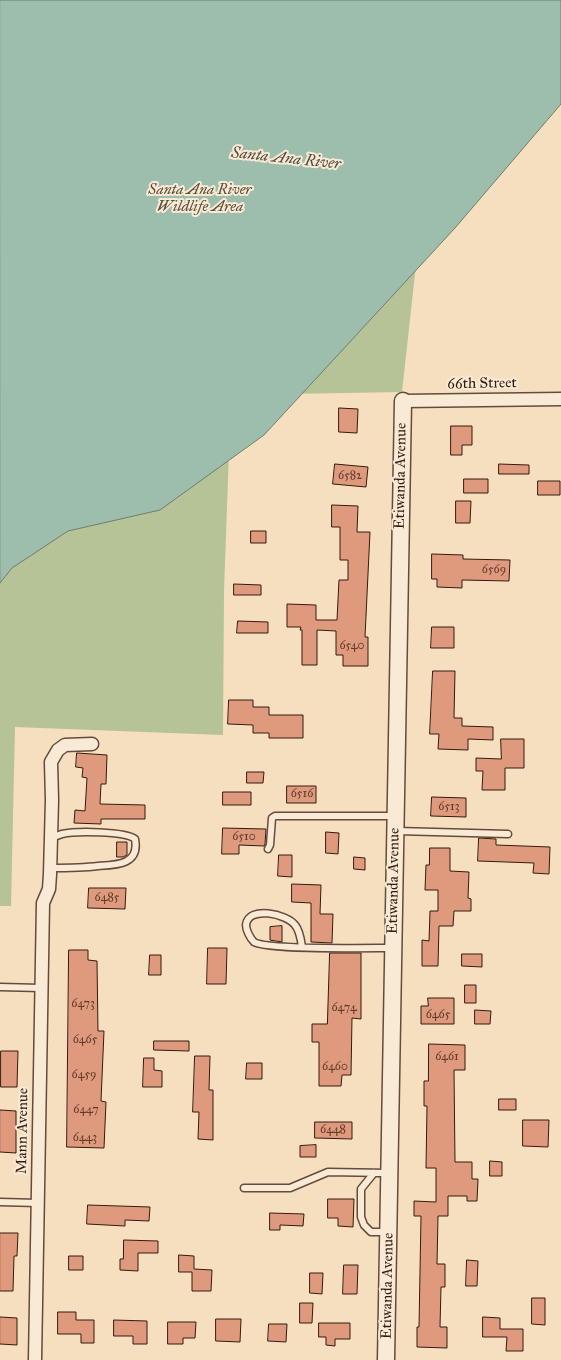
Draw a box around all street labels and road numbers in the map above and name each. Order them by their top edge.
street label: 66th Street [447,374,517,394]
street label: Etiwanda Avenue [391,423,411,529]
street label: Etiwanda Avenue [384,828,404,934]
street label: Mann Avenue [13,1088,33,1174]
street label: Etiwanda Avenue [378,1233,398,1339]

